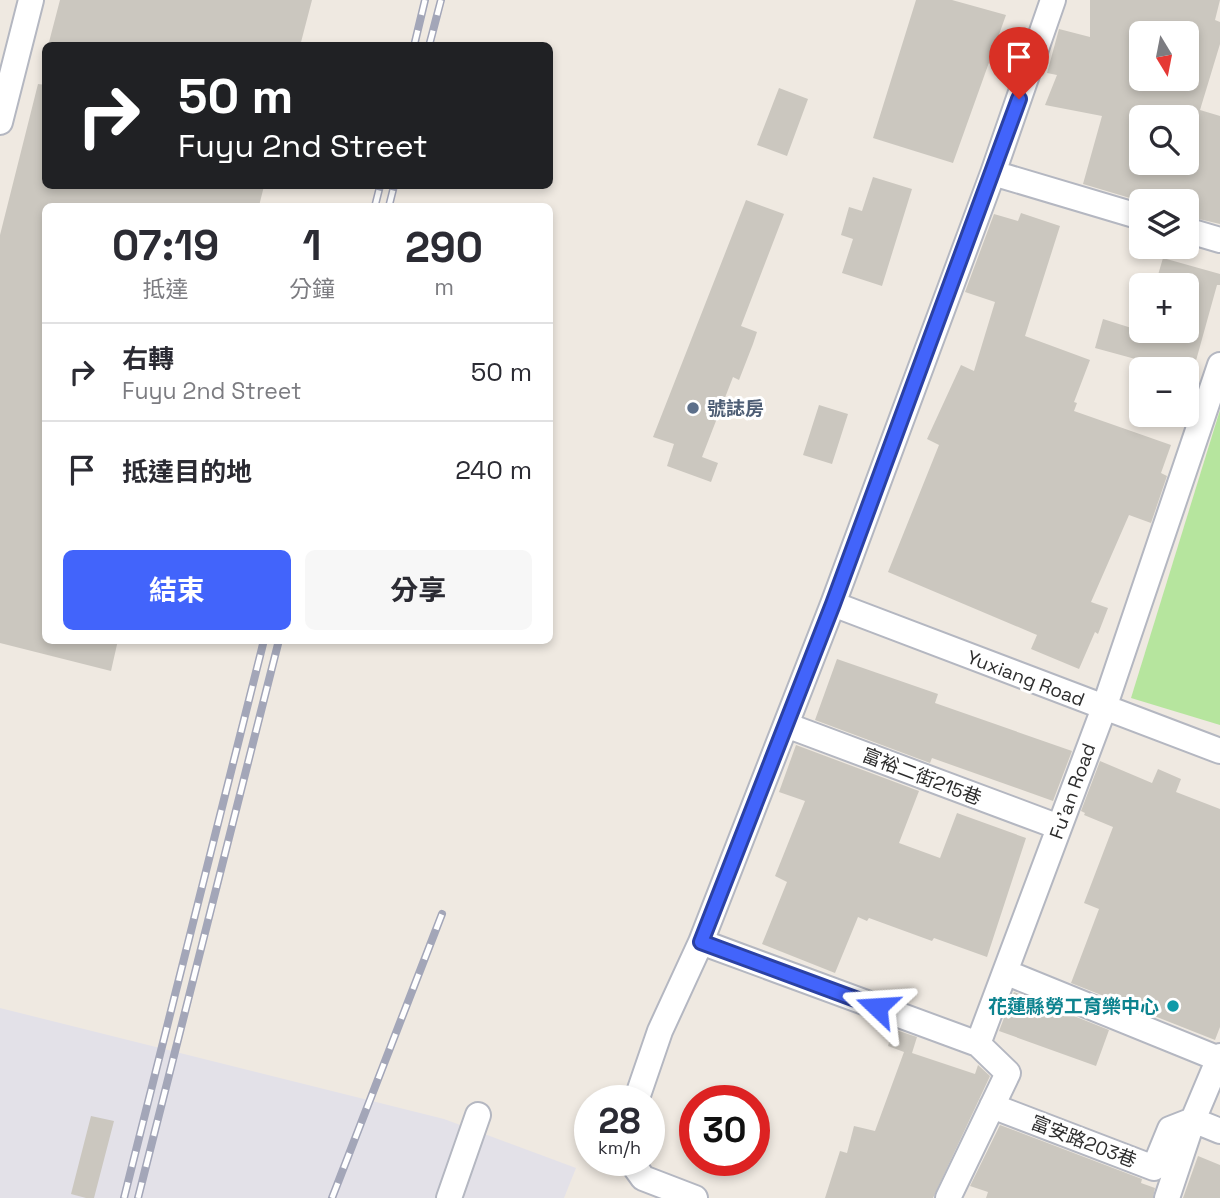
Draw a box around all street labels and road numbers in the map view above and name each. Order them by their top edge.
street label: Yuxiang Road [963,645,1088,712]
street label: Fu’an Road [1044,740,1101,843]
street label: 富裕二街215巷 [859,742,985,811]
street label: 富安路203巷 [1027,1110,1140,1173]

